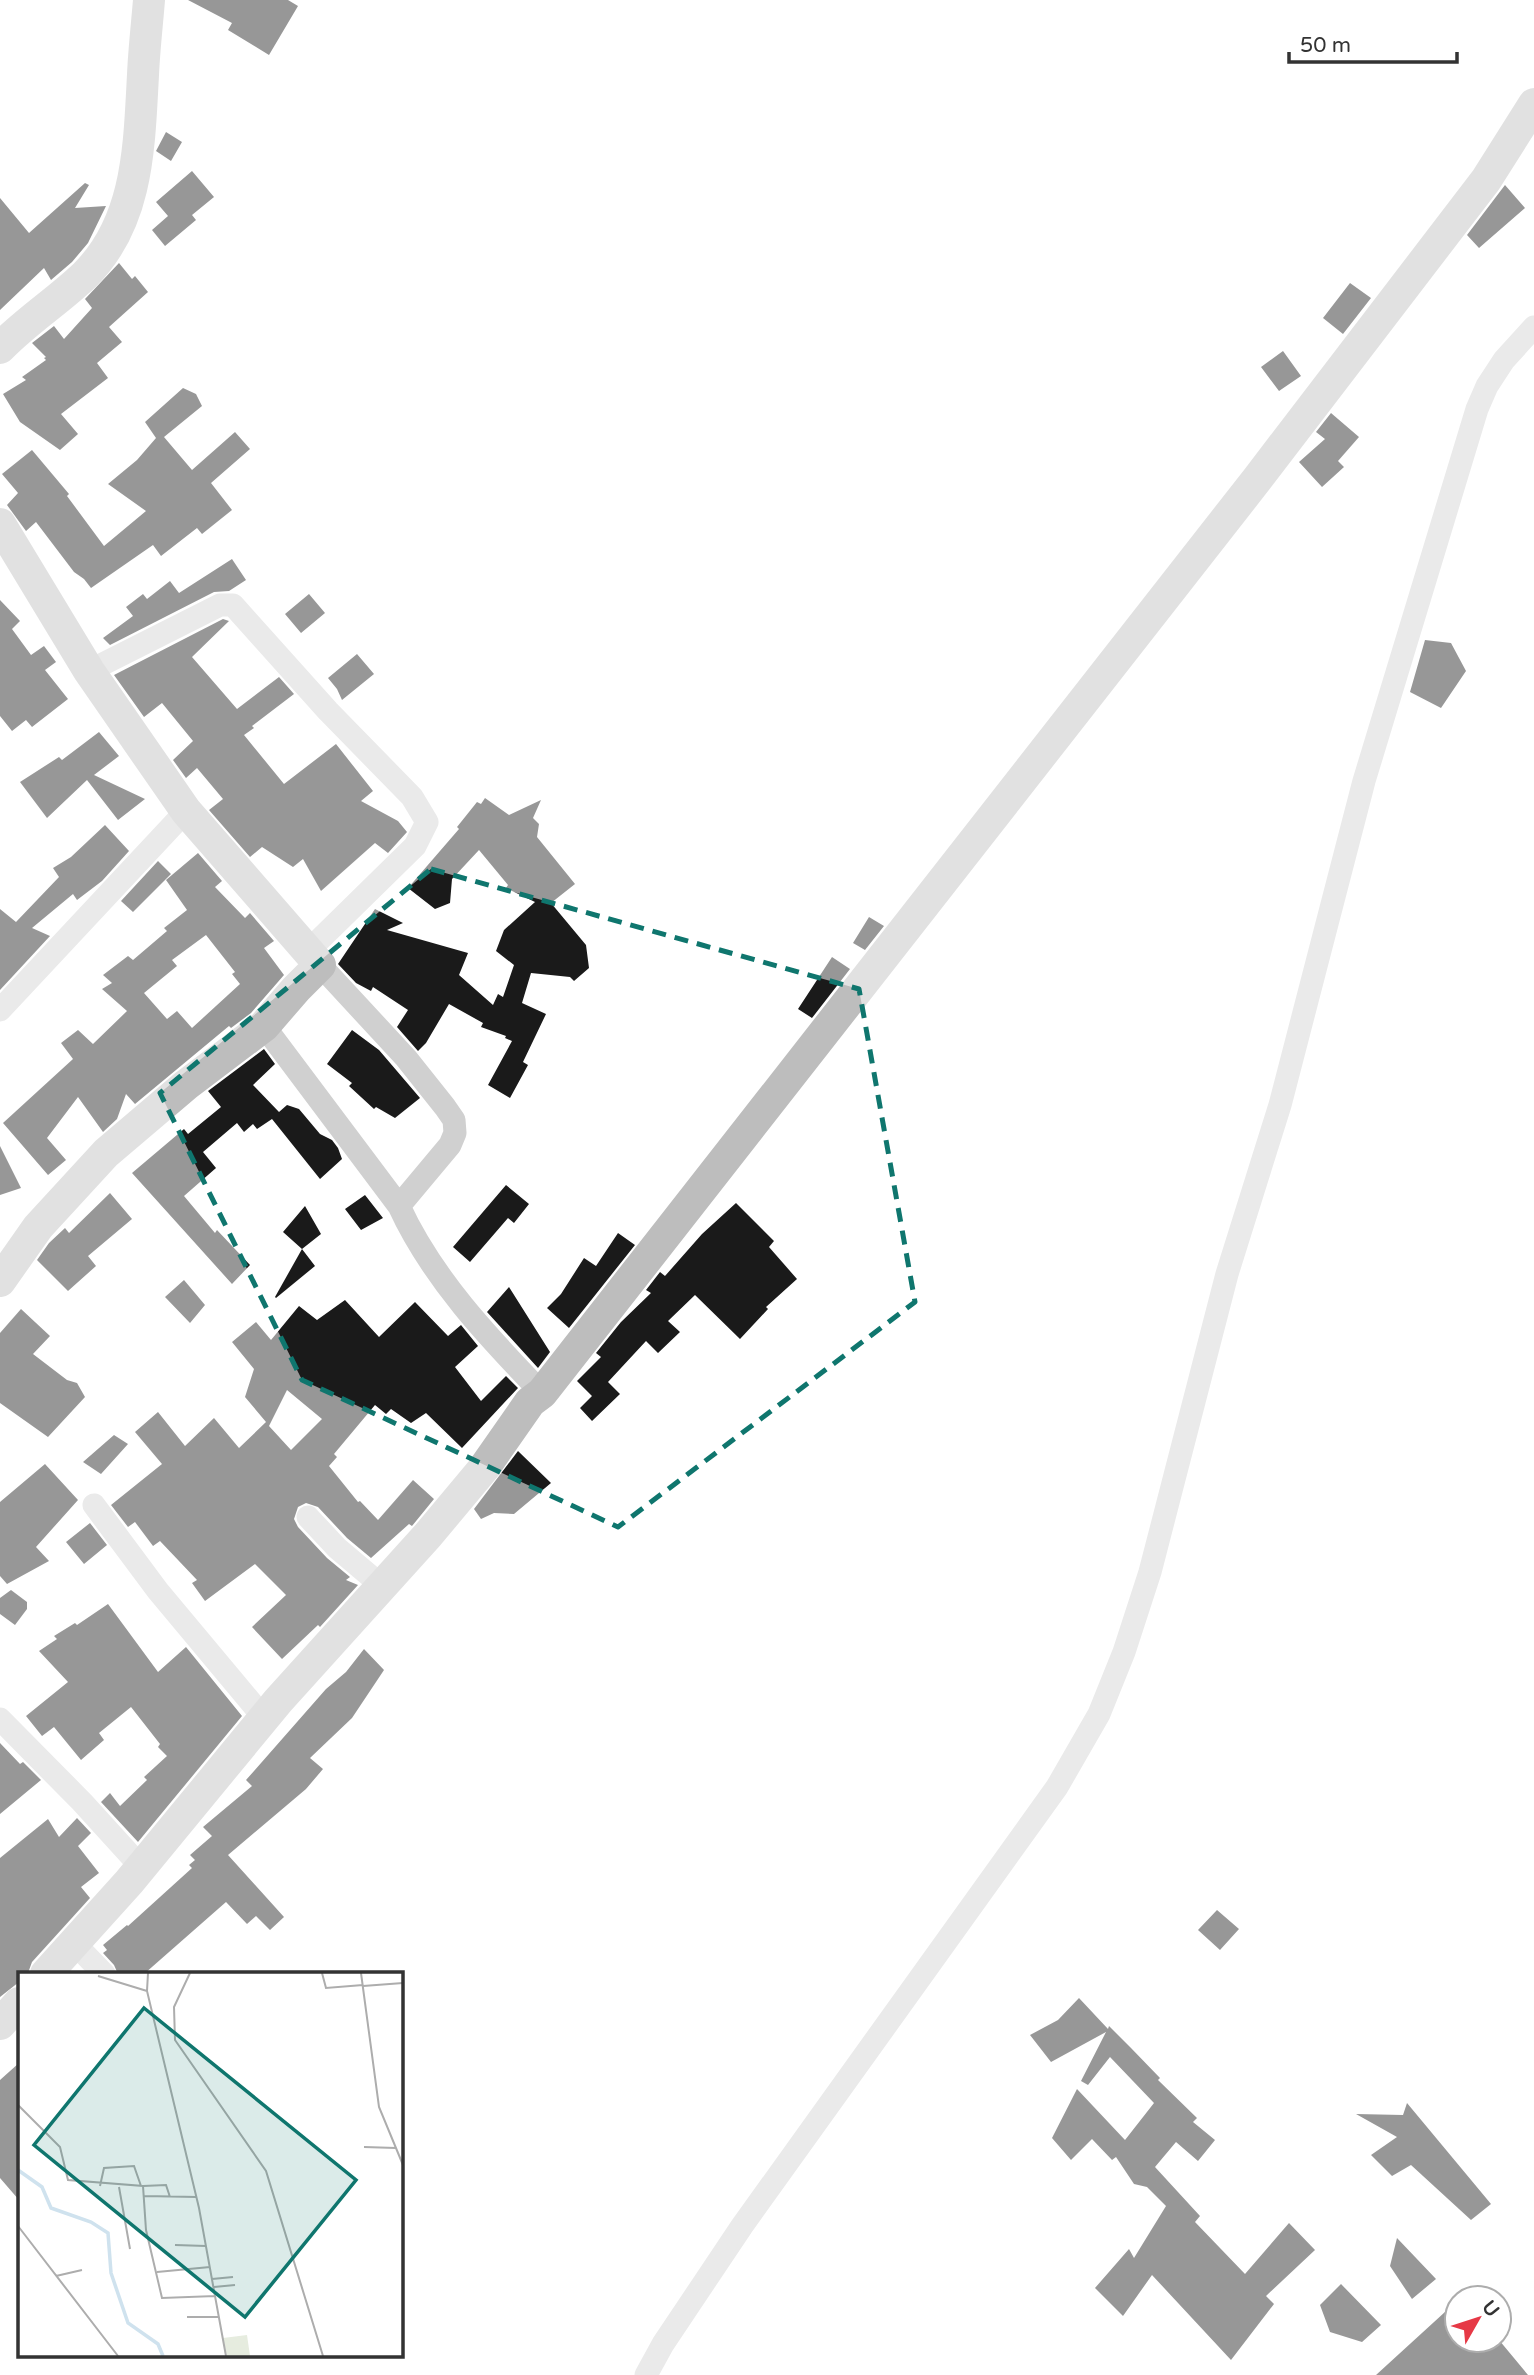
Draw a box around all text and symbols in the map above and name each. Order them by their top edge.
scale bar [1289,21,1457,65]
text: 50 m [1300,33,1351,58]
inset map [18,1972,402,2358]
north arrow [1443,2284,1513,2354]
text: U [1477,2296,1504,2321]

